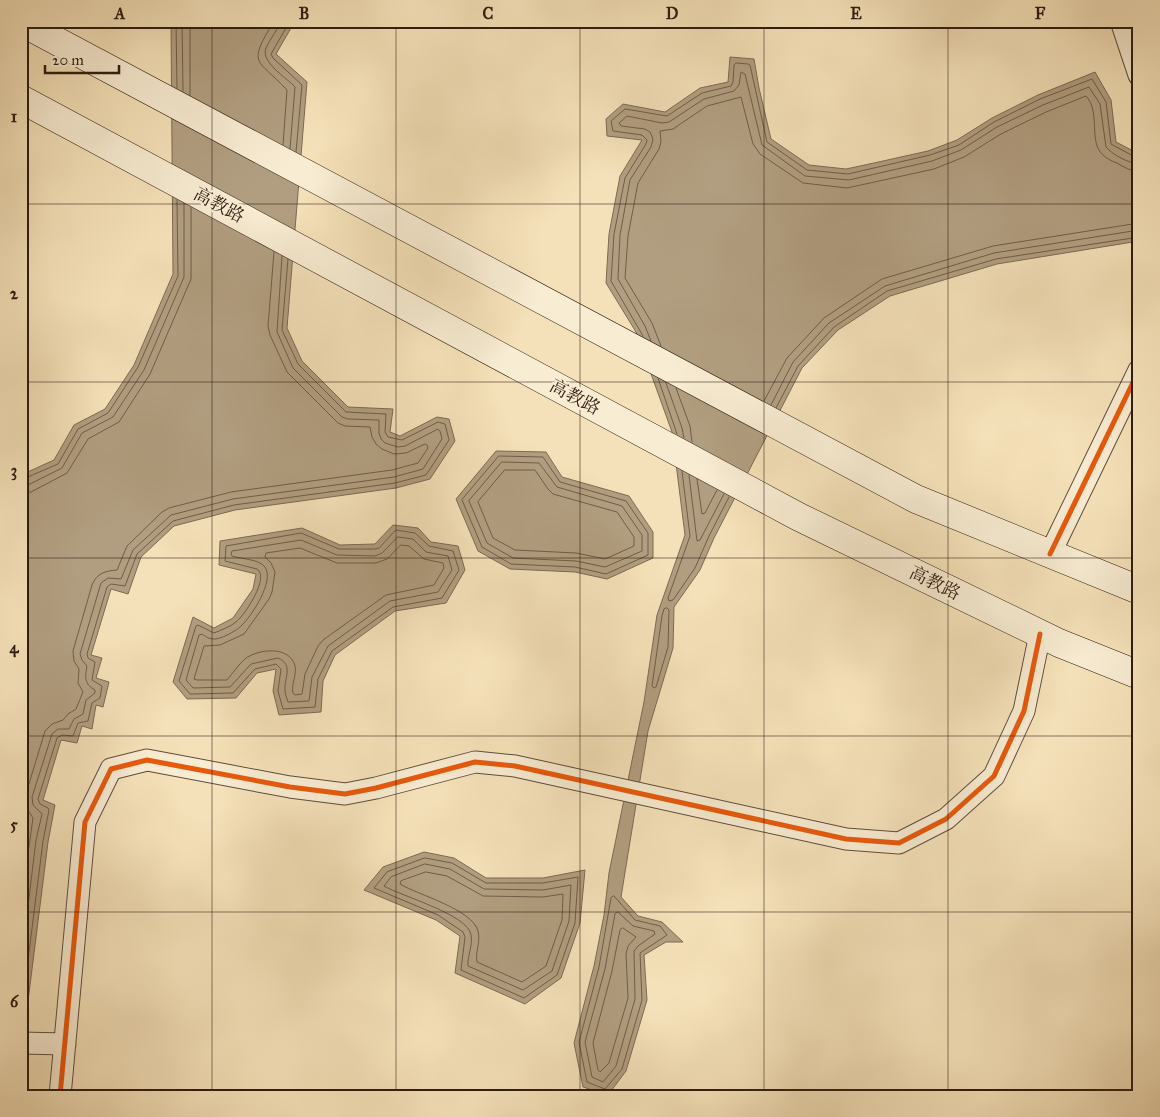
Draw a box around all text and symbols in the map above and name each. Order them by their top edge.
text: A [114,4,126,23]
text: B [299,4,309,23]
text: C [483,4,494,23]
text: D [666,4,679,23]
text: E [850,4,862,23]
text: F [1035,4,1046,23]
scale bar [45,42,119,74]
text: 20 m [52,51,84,69]
text: 1 [11,107,18,126]
street label: 高教路 [190,183,248,227]
text: 2 [10,284,19,303]
street label: 高教路 [546,375,604,419]
text: 3 [11,461,17,481]
street label: 高教路 [906,561,964,605]
text: 4 [10,638,20,658]
text: 5 [10,815,18,834]
text: 6 [10,992,19,1011]

